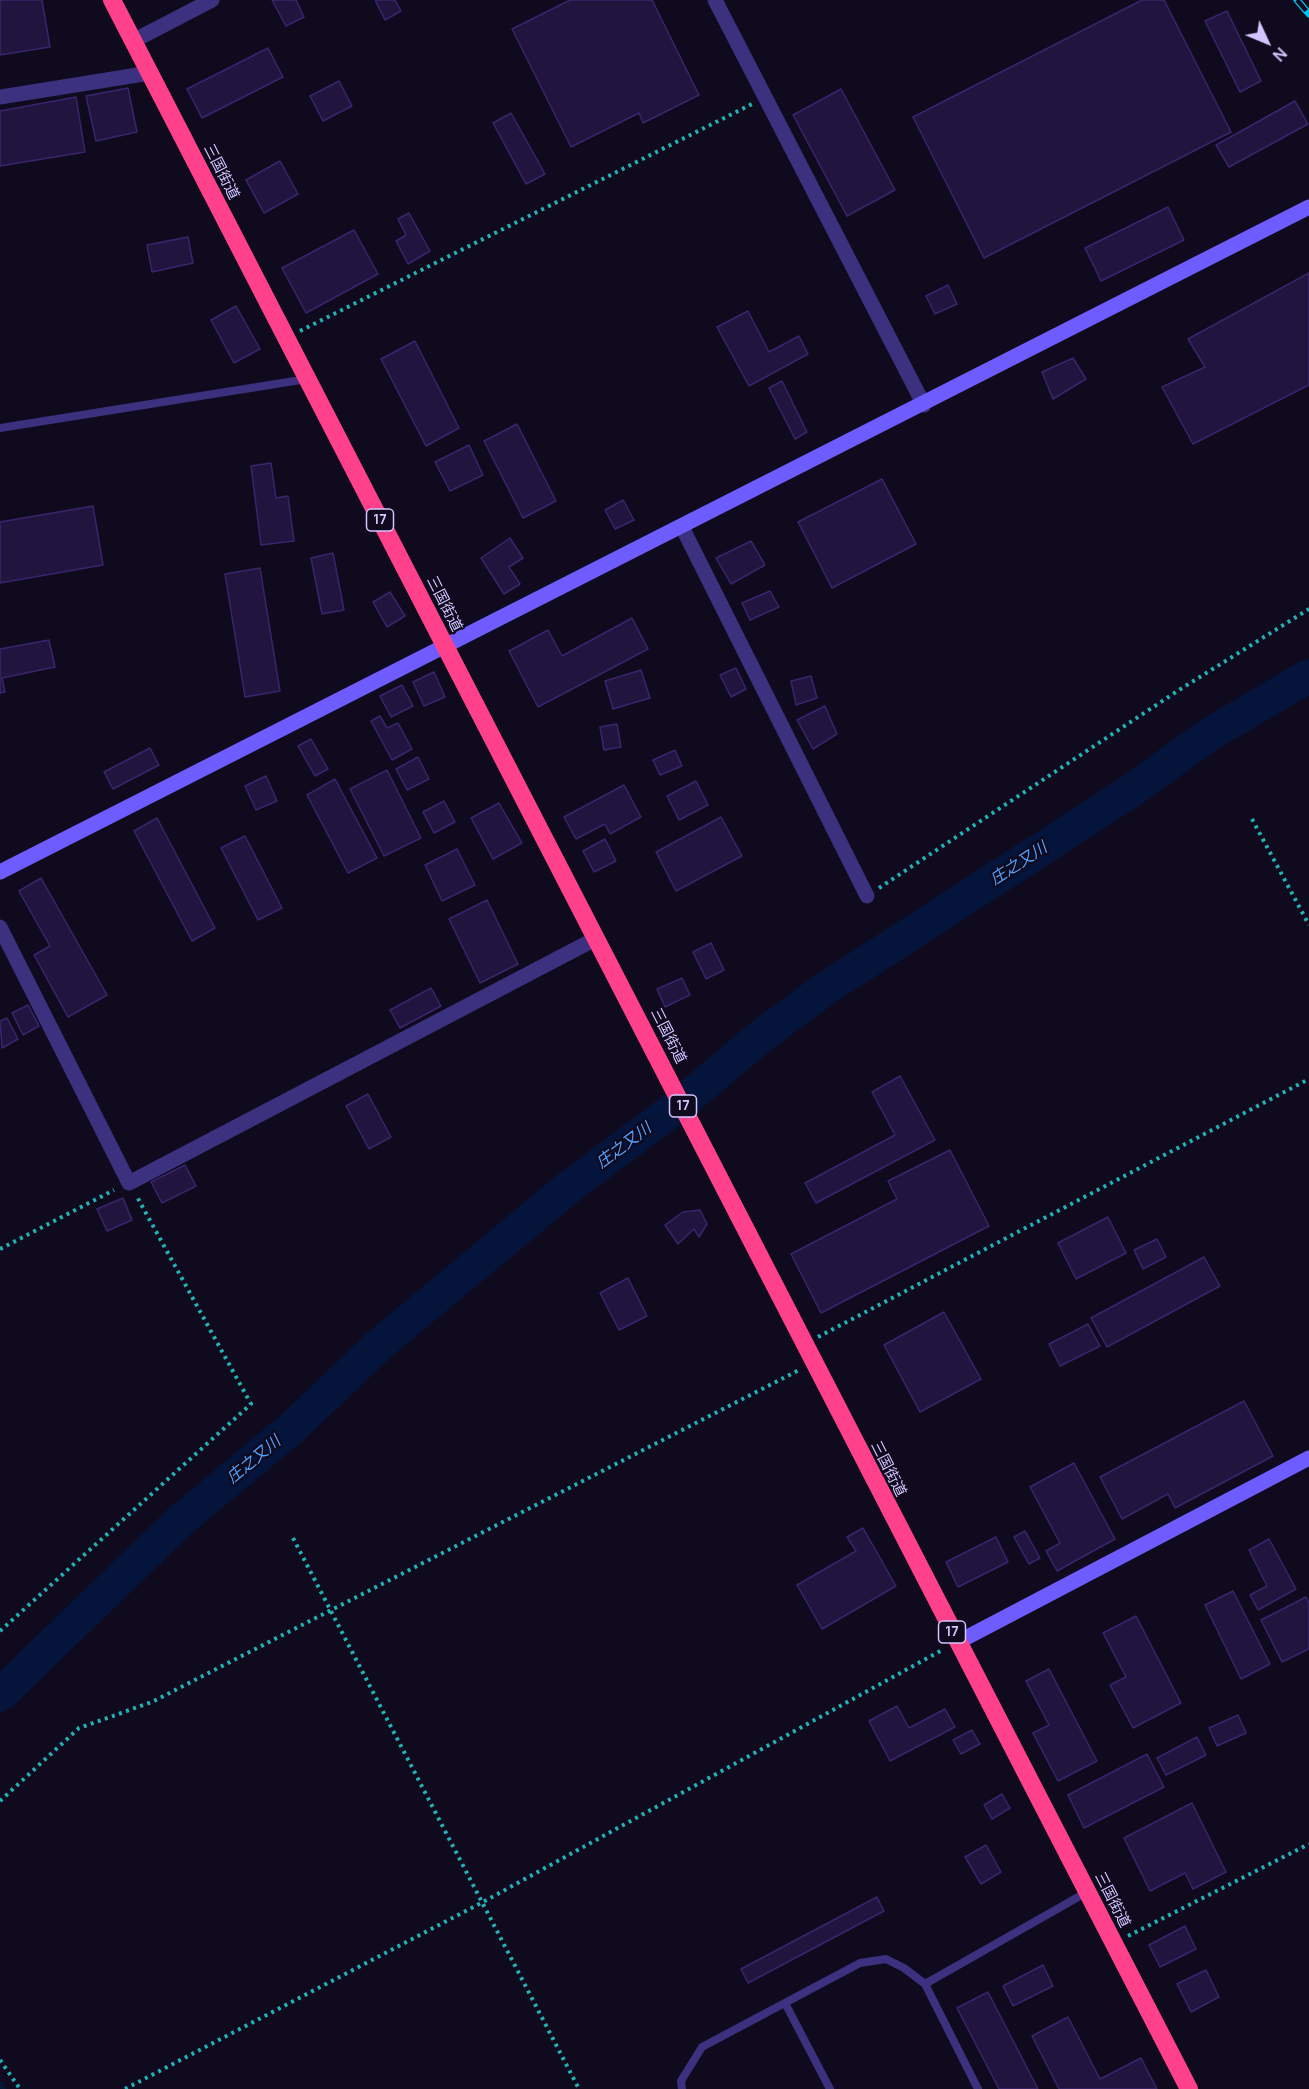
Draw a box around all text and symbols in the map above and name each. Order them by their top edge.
north arrow [1237,12,1297,72]
text: N [1268,43,1292,66]
street label: 三国街道 [199,141,243,203]
road number: 17 [366,509,394,531]
street label: 三国街道 [422,573,466,635]
water label: 庄之又川 [987,839,1051,889]
street label: 三国街道 [646,1005,690,1067]
road number: 17 [670,1095,696,1117]
water label: 庄之又川 [593,1119,655,1173]
water label: 庄之又川 [223,1432,285,1488]
street label: 三国街道 [866,1438,910,1500]
road number: 17 [938,1621,966,1643]
street label: 三国街道 [1090,1869,1134,1931]

